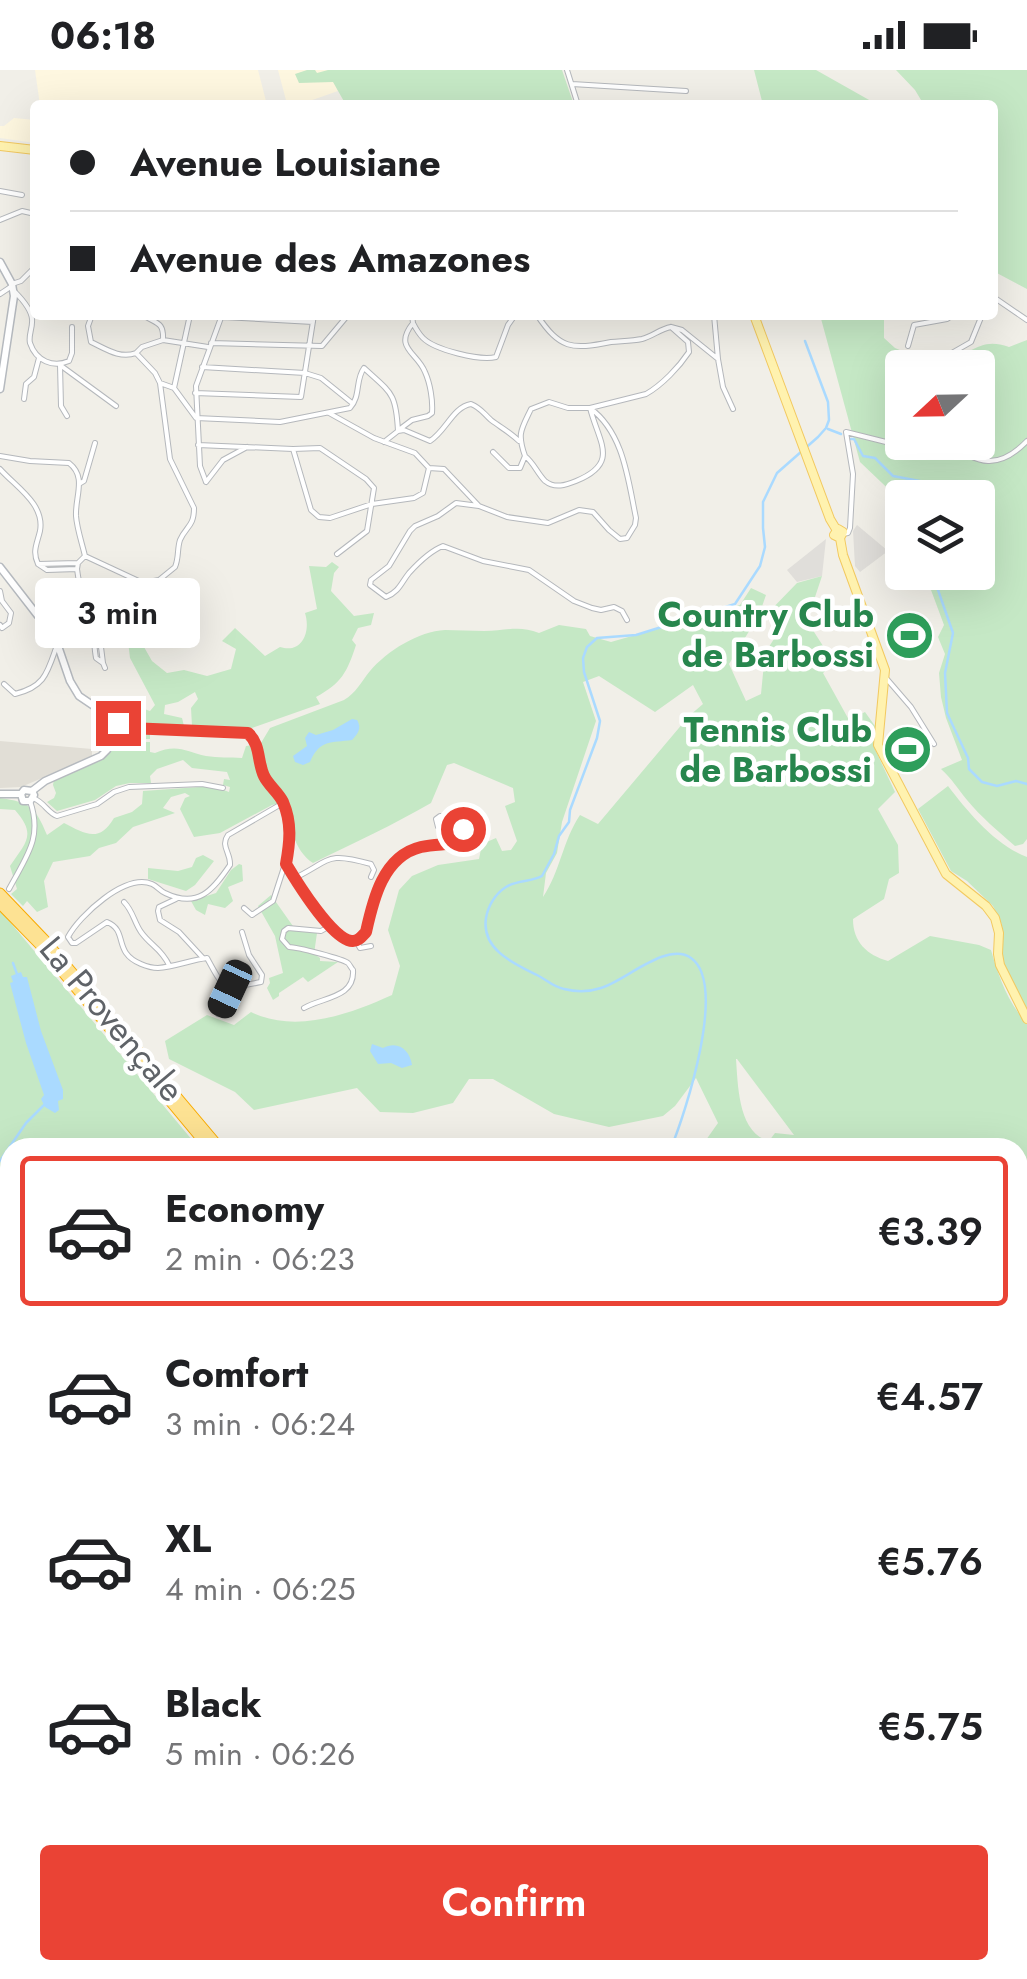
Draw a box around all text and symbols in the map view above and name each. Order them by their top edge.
text: 06:18 [50,8,156,63]
text: Avenue Louisiane [130,135,441,190]
text: Avenue des Amazones [130,231,530,286]
north arrow [885,350,995,460]
map controls [885,350,995,590]
button: layers [885,480,995,590]
callout: 3 min [36,578,200,648]
text: 3 min [77,590,158,636]
place label: Country Club de Barbossi [658,590,874,680]
sports icon: Country Club de Barbossi [883,609,935,661]
route end [96,701,141,746]
place label: Tennis Club de Barbossi [680,705,872,795]
sports icon: Tennis Club de Barbossi [881,724,933,776]
route start [441,807,486,852]
street label: La Provençale [28,925,196,1113]
car [204,955,256,1023]
text: Economy [165,1181,324,1236]
icon: car [45,1186,135,1276]
text: €3.39 [878,1204,983,1259]
text: 2 min · 06:23 [165,1236,355,1282]
text: Comfort [165,1346,308,1401]
icon: car [45,1351,135,1441]
text: €4.57 [876,1369,983,1424]
text: 3 min · 06:24 [165,1401,355,1447]
text: XL [165,1511,211,1566]
icon: car [45,1516,135,1606]
text: €5.76 [877,1534,983,1589]
text: 4 min · 06:25 [165,1566,356,1612]
text: Black [165,1676,262,1731]
icon: car [45,1681,135,1771]
text: €5.75 [878,1699,983,1754]
text: 5 min · 06:26 [165,1731,355,1777]
button: Confirm [40,1845,988,1960]

